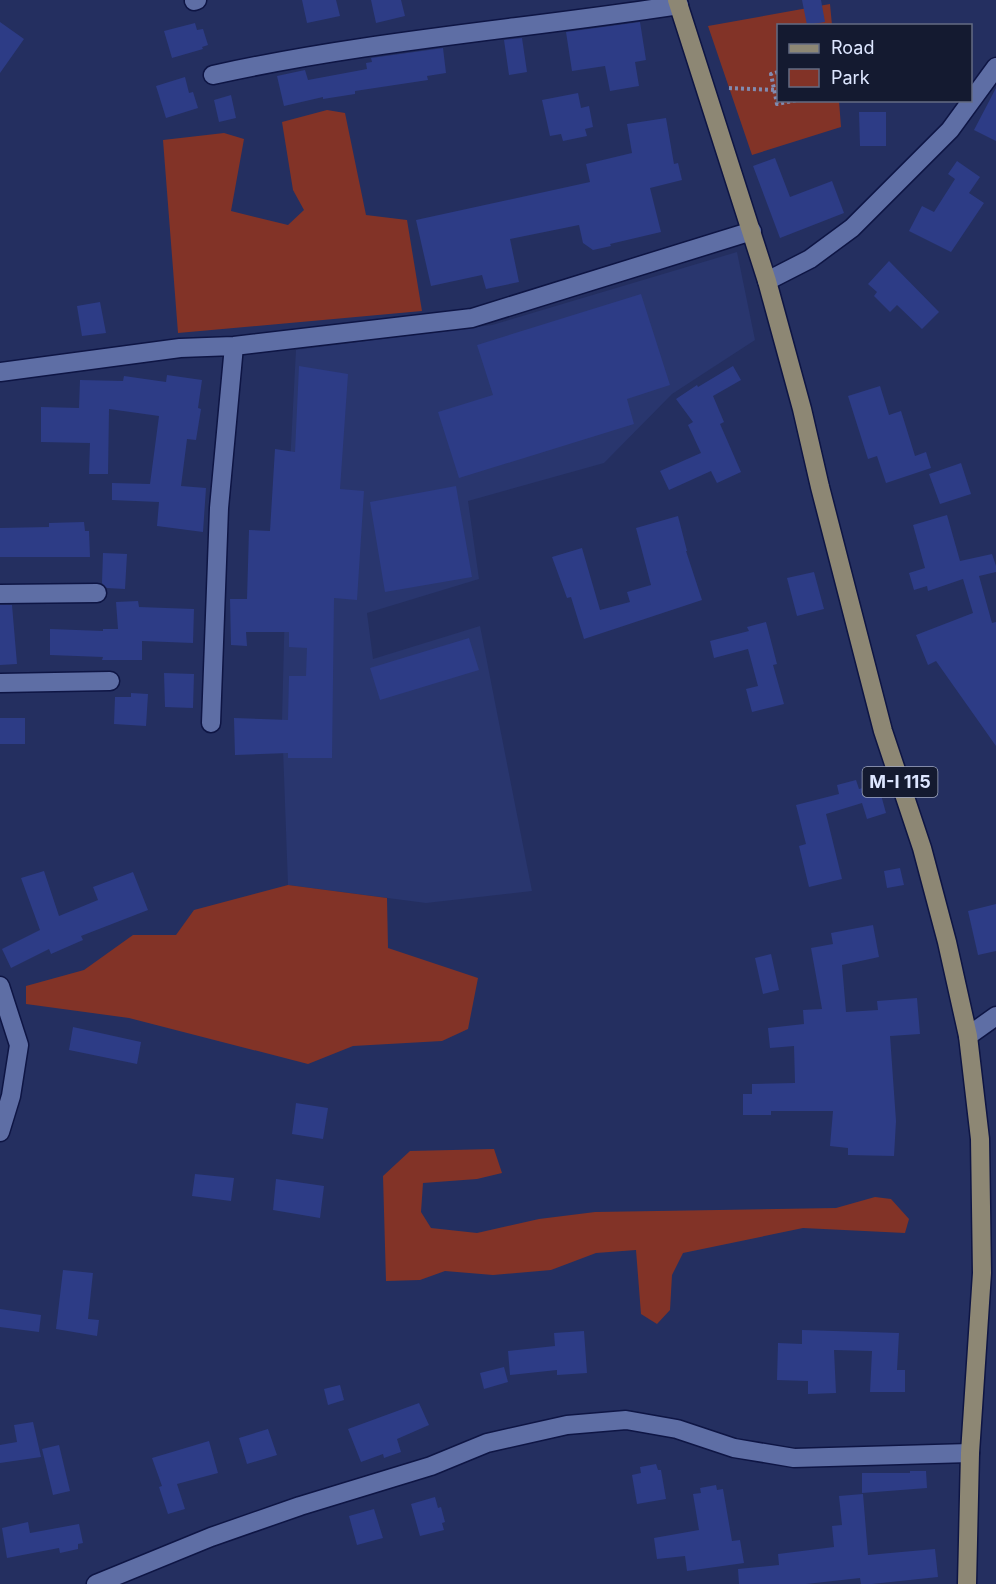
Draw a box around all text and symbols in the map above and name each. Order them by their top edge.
legend [777,24,972,102]
text: Road [831,37,874,58]
text: Park [831,67,870,88]
road number: M-I 115 [862,767,938,797]

